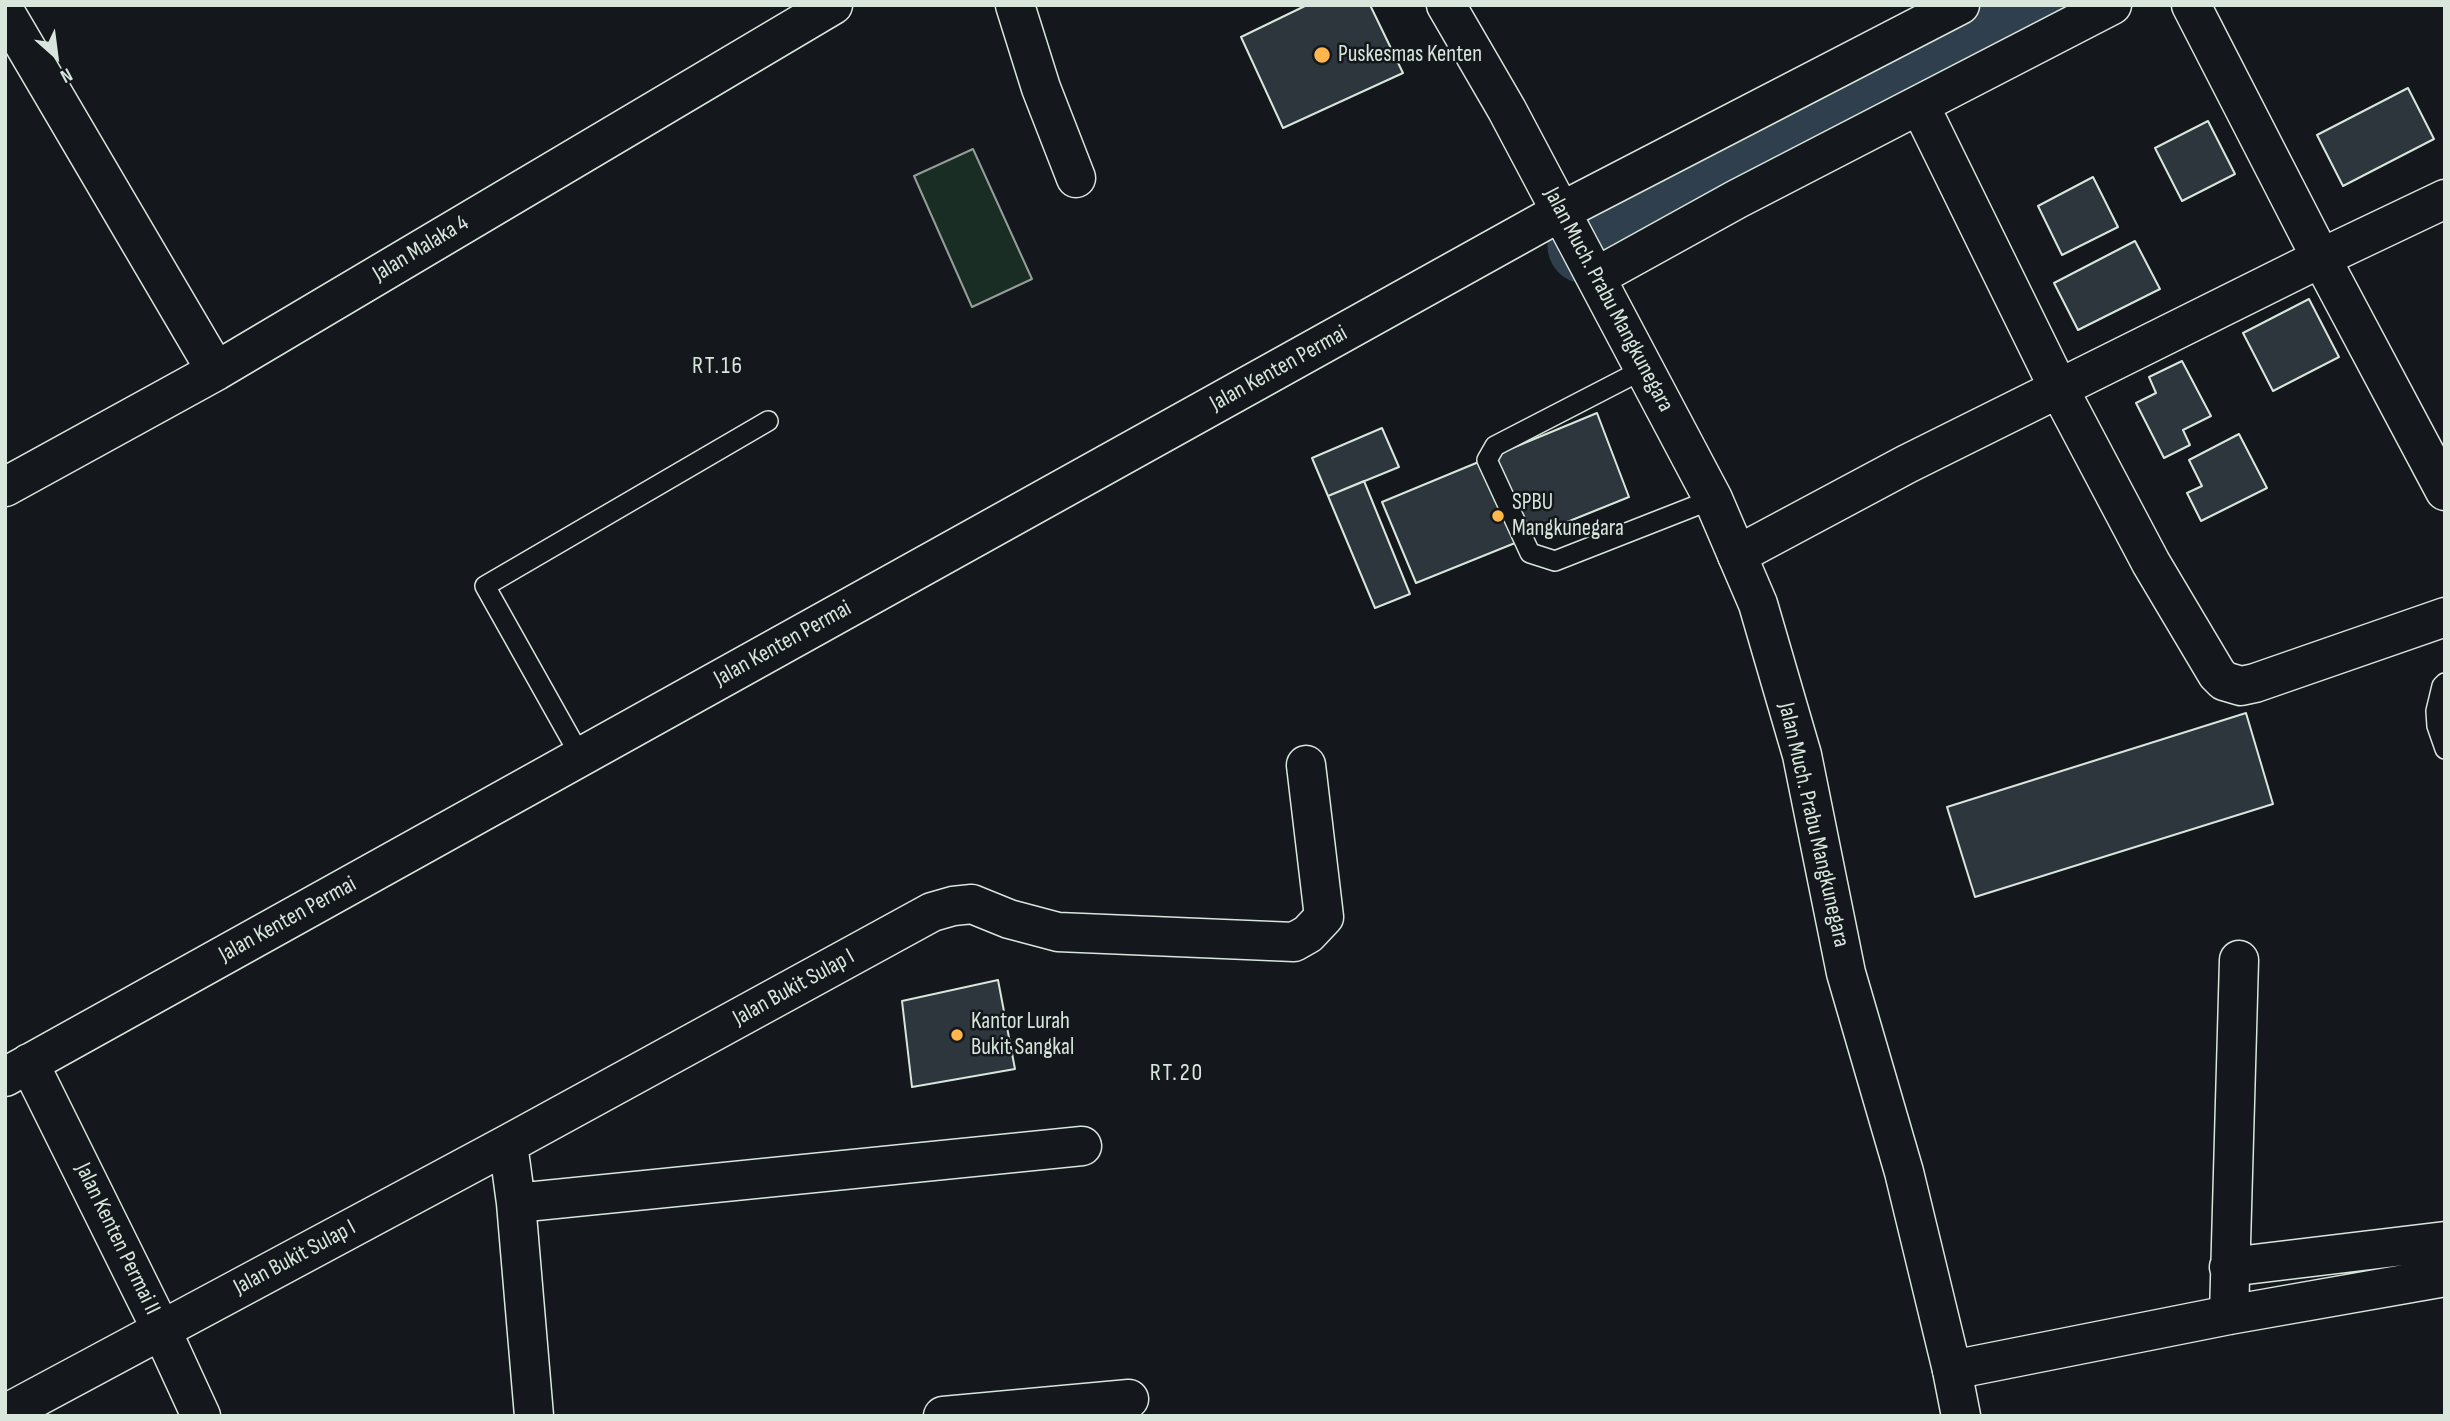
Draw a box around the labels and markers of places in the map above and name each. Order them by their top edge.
place label: Puskesmas Kenten [1338,41,1482,69]
marker: Puskesmas Kenten [1312,45,1332,65]
place label: SPBU Mangkunegara [1512,489,1624,543]
marker: SPBU Mangkunegara [1490,508,1506,524]
place label: Kantor Lurah Bukit Sangkal [971,1008,1074,1062]
marker: Kantor Lurah Bukit Sangkal [949,1027,965,1043]

